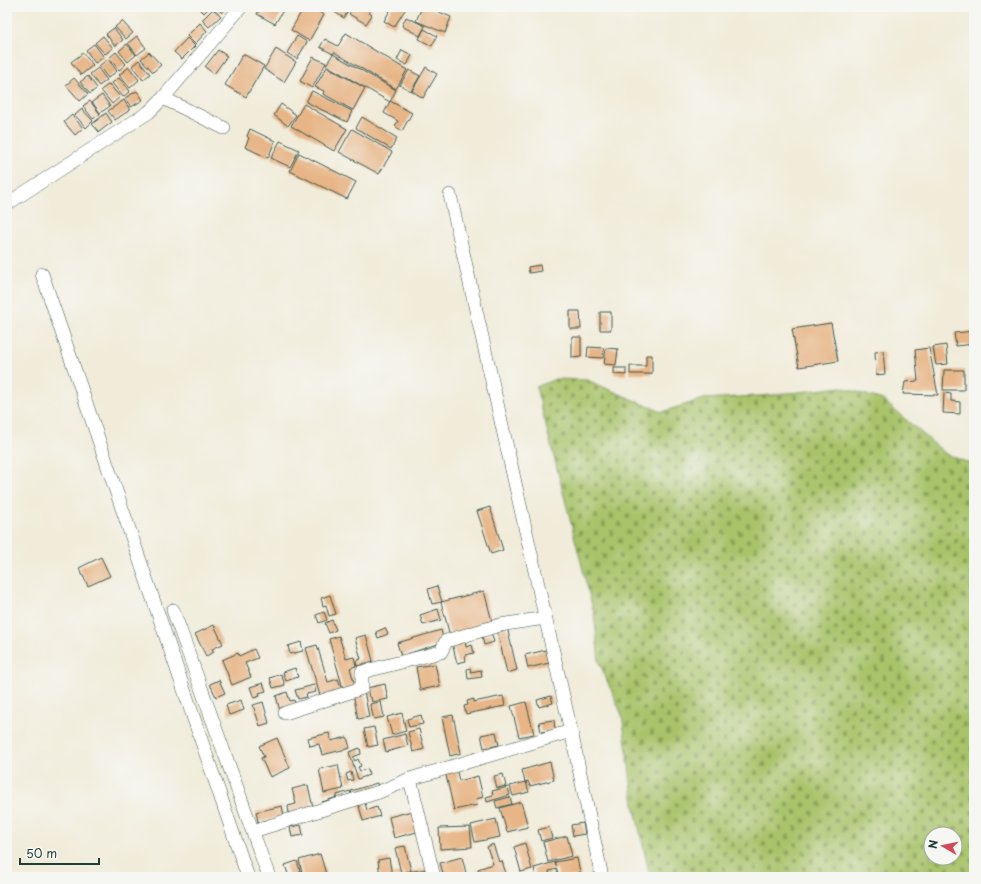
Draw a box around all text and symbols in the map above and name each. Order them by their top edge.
north arrow [923,826,963,866]
text: N [924,838,942,850]
scale bar [20,840,99,866]
text: 50 m [26,844,57,862]

